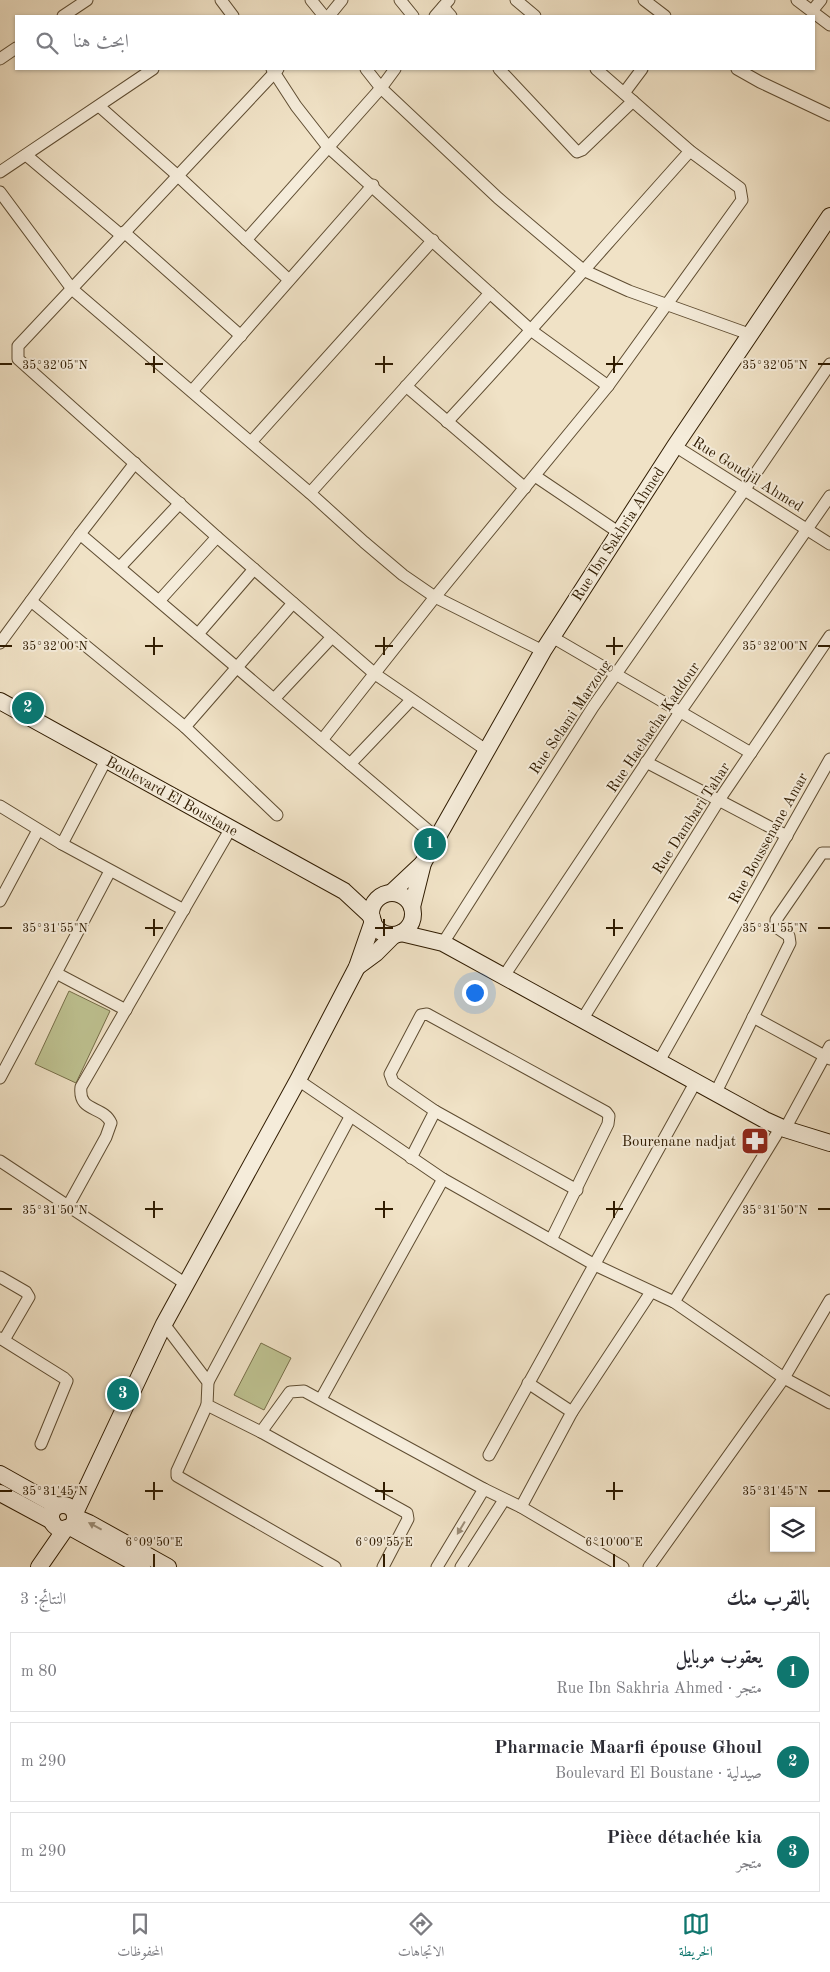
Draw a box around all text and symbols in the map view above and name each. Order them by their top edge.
search box [15,15,815,70]
icon: search [33,29,61,57]
text: ابحث هنا [73,33,129,52]
text: 35°32'05"N [22,359,88,372]
text: 35°32'05"N [742,359,808,372]
street label: Rue Goudjil Ahmed [689,435,805,515]
street label: Rue Ibn Sakhria Ahmed [570,465,668,605]
text: 35°32'00"N [22,640,88,653]
text: 35°32'00"N [742,640,808,653]
street label: Rue Selami Marzoug [528,658,615,778]
street label: Rue Hachacha Kaddour [605,660,703,796]
pin: 2 [12,689,44,727]
street label: Boulevard El Boustane [103,755,240,840]
street label: Rue Dambari Tahar [651,760,734,877]
street label: Rue Boussenane Amar [727,771,812,907]
pin: 1 [414,825,446,863]
text: 35°31'55"N [22,922,88,935]
text: 35°31'55"N [742,922,808,935]
your location [462,980,488,1006]
pharmacy icon: Bourenane nadjat [740,1126,770,1156]
place label: Bourenane nadjat [622,1135,736,1150]
text: 35°31'50"N [22,1204,88,1217]
text: 35°31'50"N [742,1204,808,1217]
pin: 3 [107,1375,139,1413]
text: 35°31'45"N [22,1485,88,1498]
text: 35°31'45"N [742,1485,808,1498]
map controls [770,1507,815,1552]
button: layers [770,1507,815,1552]
one-way arrow [88,1522,102,1530]
one-way arrow [456,1522,465,1535]
text: 6°09'50"E [125,1536,183,1549]
text: 6°09'55"E [355,1536,413,1549]
text: 6°10'00"E [585,1537,643,1549]
text: بالقرب منك [727,1589,810,1610]
text: النتائج: 3 [20,1592,66,1608]
text: يعقوب موبايل [675,1649,762,1668]
text: 80 m [21,1664,57,1680]
text: 1 [788,1664,798,1680]
text: متجر · Rue Ibn Sakhria Ahmed [556,1681,762,1697]
text: Pharmacie Maarfi épouse Ghoul [494,1739,762,1758]
text: 290 m [21,1754,66,1770]
text: 2 [788,1754,798,1770]
text: صيدلية · Boulevard El Boustane [555,1766,762,1782]
text: Pièce détachée kia [606,1829,762,1848]
text: 290 m [21,1844,66,1860]
text: 3 [788,1844,798,1860]
text: متجر [737,1856,762,1872]
tab: المحفوظات [117,1910,163,1965]
tab: الاتجاهات [398,1910,444,1965]
tab: الخريطة [679,1910,713,1965]

